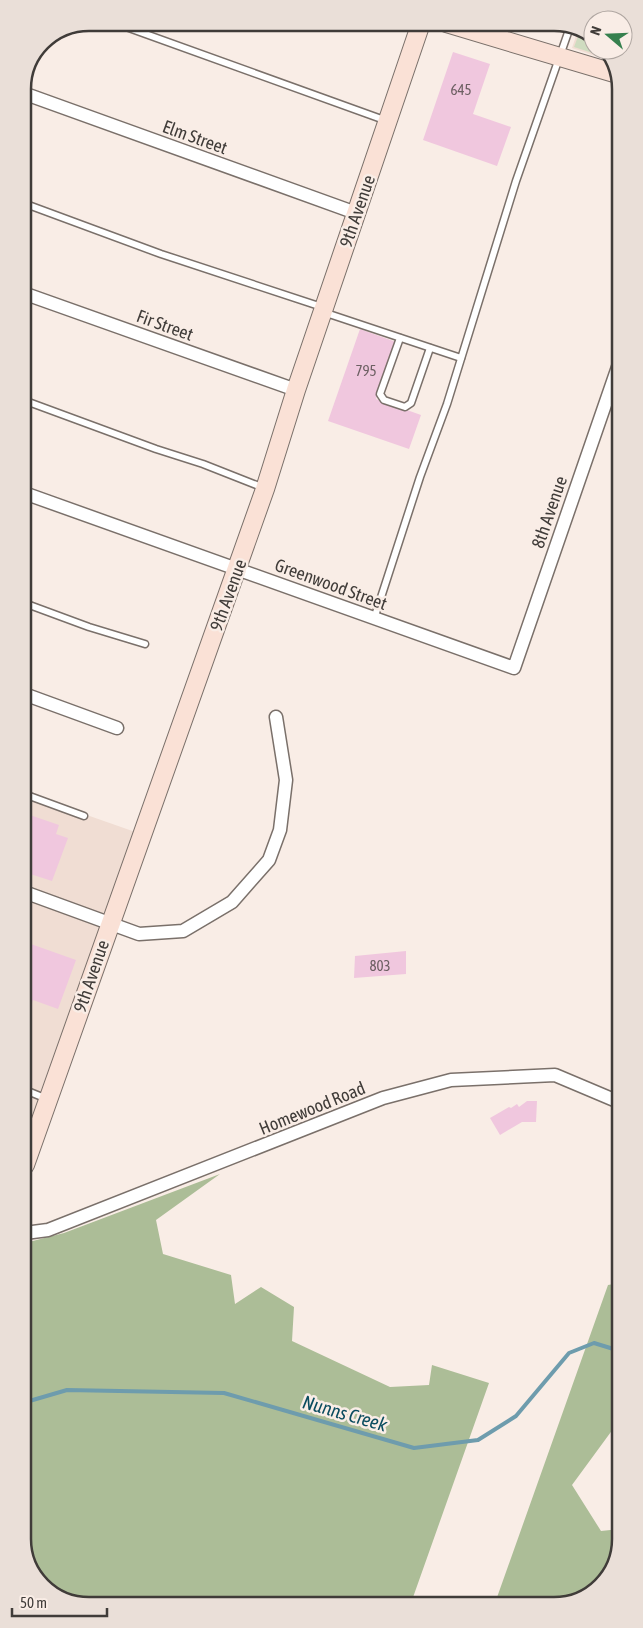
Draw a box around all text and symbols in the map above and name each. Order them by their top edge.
north arrow [583,10,633,60]
text: N [587,24,605,37]
house number: 645 [450,81,472,98]
street label: Elm Street [160,116,230,158]
street label: 9th Avenue [335,172,379,250]
street label: Fir Street [134,305,196,345]
house number: 795 [355,362,377,379]
street label: 8th Avenue [527,473,571,551]
street label: Greenwood Street [272,554,390,614]
street label: 9th Avenue [205,556,251,634]
street label: 9th Avenue [69,937,113,1015]
house number: 803 [369,957,391,974]
street label: Homewood Road [256,1077,368,1139]
water label: Nunns Creek [300,1390,390,1436]
scale bar [12,1586,108,1618]
text: 50 m [20,1594,47,1611]

